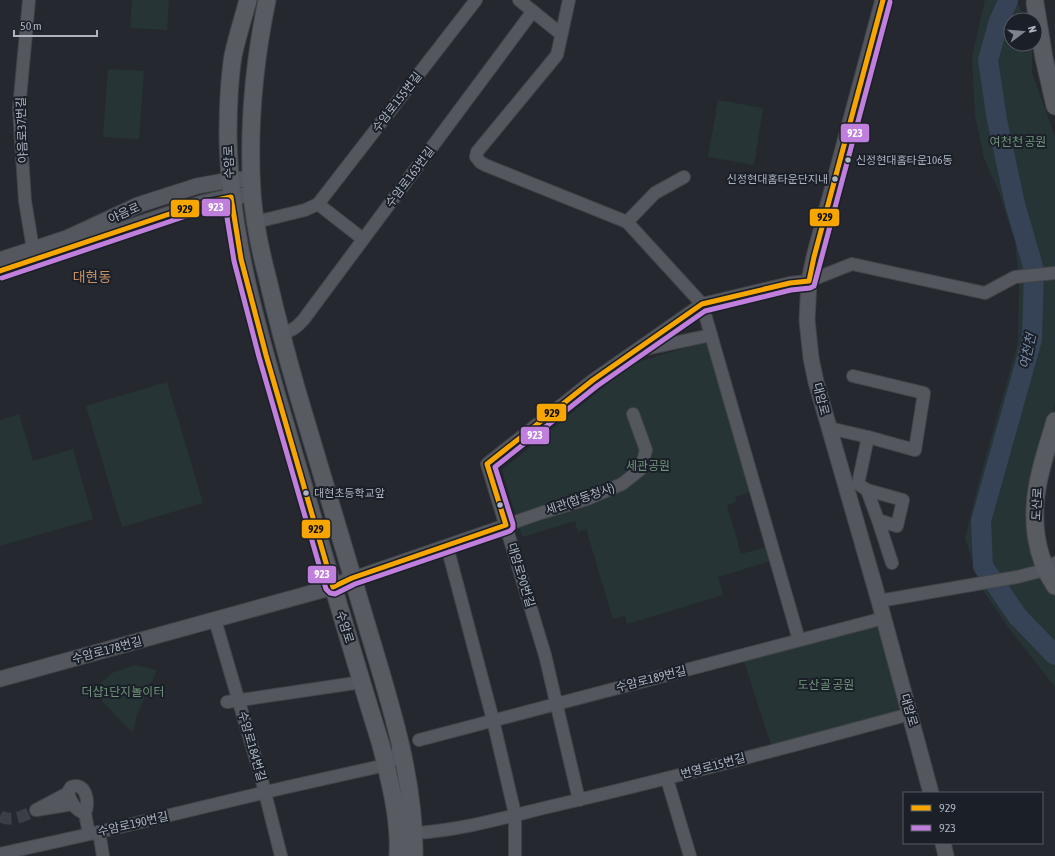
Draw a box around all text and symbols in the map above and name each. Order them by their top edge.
scale bar [14,12,97,38]
north arrow [1003,12,1043,52]
text: 50 m [20,19,42,33]
text: N [1026,24,1039,34]
street label: 수암로155번길 [369,69,425,135]
street label: 야음로37번길 [14,97,30,163]
line badge: 923 [840,123,870,143]
text: 923 [847,127,863,139]
park label: 여천천 공원 [990,135,1046,149]
street label: 수암로163번길 [383,144,437,210]
street label: 수암로 [221,145,237,179]
place label: 신정현대홈타운106동 [856,154,952,166]
marker: 신정현대홈타운106동 [843,155,853,165]
place label: 신정현대홈타운단지내 [727,173,828,185]
marker: 신정현대홈타운단지내 [830,174,840,184]
line badge: 923 [201,198,231,217]
line badge: 929 [170,199,200,218]
street label: 야음로 [106,200,142,226]
text: 923 [208,201,224,213]
text: 929 [177,203,193,215]
line badge: 929 [809,208,840,227]
text: 929 [817,211,833,223]
district label: 대현동 [73,269,111,285]
water label: 여천천 [1016,331,1039,370]
street label: 대암로 [810,381,832,417]
line badge: 929 [536,403,567,422]
text: 929 [544,407,560,419]
line badge: 923 [520,426,550,445]
text: 923 [527,429,543,441]
park label: 세관공원 [626,459,670,473]
street label: 세관(합동청사) [544,481,616,517]
place label: 대현초등학교앞 [314,487,385,499]
street label: 도산로 [1029,487,1045,521]
marker: 대현초등학교앞 [301,488,311,498]
unlabelled marker [495,500,505,510]
line badge: 929 [301,519,331,539]
text: 929 [308,523,324,535]
street label: 대암로90번길 [505,541,537,609]
line badge: 923 [307,565,337,584]
text: 923 [314,568,330,580]
street label: 수암로 [333,609,357,645]
street label: 수암로178번길 [70,634,144,666]
street label: 수암로189번길 [614,663,688,695]
park label: 도산골 공원 [798,678,854,692]
park label: 더샵1단지놀이터 [82,685,164,699]
street label: 대암로 [898,692,920,728]
street label: 수암로184번길 [235,709,269,783]
street label: 번영로15번길 [679,751,747,781]
legend [903,792,1043,844]
text: 929 [939,801,956,815]
street label: 수암로190번길 [96,809,170,839]
text: 923 [939,821,956,835]

